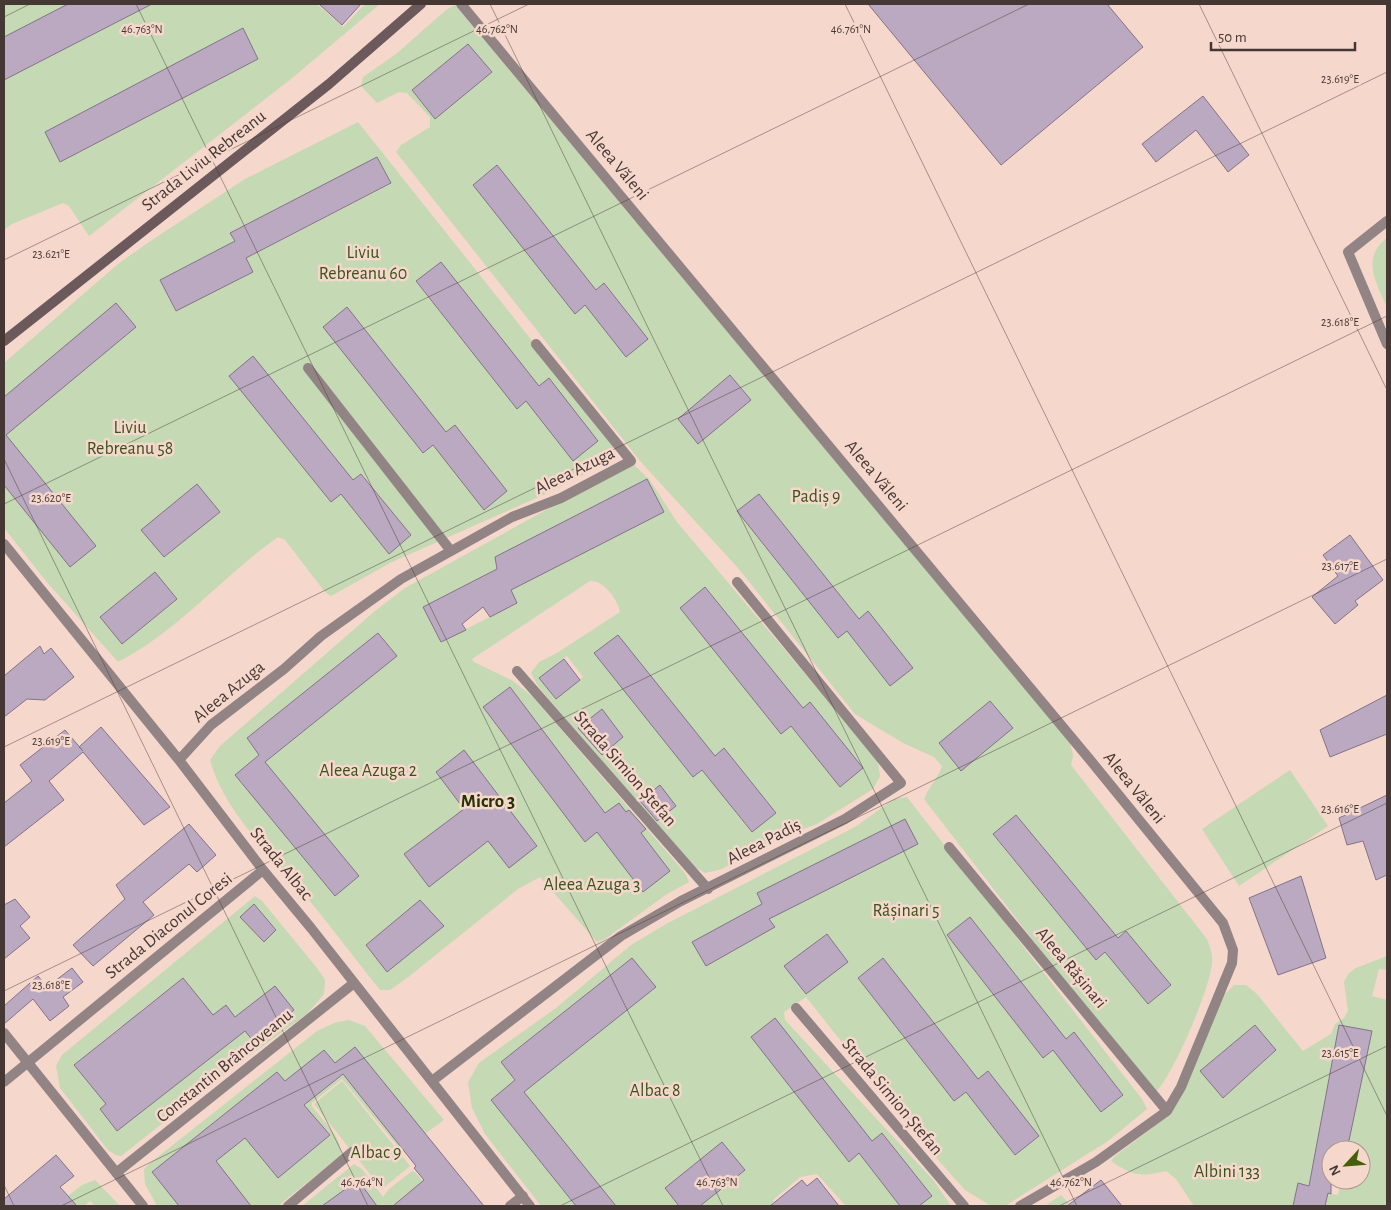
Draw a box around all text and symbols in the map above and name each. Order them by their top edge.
scale bar [1211,20,1355,52]
text: 46.763°N [121,23,163,35]
text: 46.762°N [476,23,518,35]
text: 46.761°N [831,23,871,35]
text: 50 m [1218,30,1247,45]
text: 23.619°E [1321,73,1359,85]
street label: Strada Liviu Rebreanu [139,107,269,215]
street label: Aleea Văleni [582,126,652,204]
park label: Liviu Rebreanu 60 [319,244,407,283]
text: 23.621°E [32,248,70,260]
text: 23.618°E [1321,316,1359,328]
park label: Liviu Rebreanu 58 [87,419,173,458]
street label: Aleea Văleni [841,437,911,515]
street label: Aleea Azuga [532,444,618,498]
park label: Padiș 9 [792,488,840,507]
text: 23.620°E [31,492,71,504]
text: 23.617°E [1321,560,1359,572]
street label: Aleea Azuga [190,658,268,726]
street label: Strada Simion Ștefan [569,708,680,831]
text: 23.619°E [32,735,70,747]
street label: Aleea Văleni [1100,749,1168,827]
park label: Aleea Azuga 2 [319,762,417,780]
district label: Micro 3 [461,792,515,811]
text: 23.616°E [1321,803,1359,815]
street label: Aleea Padiș [724,816,804,869]
street label: Strada Albac [246,824,316,904]
street label: Strada Diaconul Coresi [102,870,236,982]
park label: Aleea Azuga 3 [544,876,640,894]
park label: Rășinari 5 [872,902,940,921]
street label: Aleea Rășinari [1031,924,1110,1012]
text: 23.618°E [32,979,70,991]
street label: Constantin Brâncoveanu [153,1006,297,1126]
street label: Strada Simion Ștefan [837,1035,946,1159]
text: 23.615°E [1321,1047,1359,1059]
park label: Albac 8 [630,1082,680,1100]
north arrow [1321,1140,1371,1190]
park label: Albac 9 [351,1144,401,1162]
park label: Albini 133 [1194,1163,1260,1181]
text: N [1327,1163,1344,1178]
text: 46.764°N [341,1176,383,1188]
text: 46.763°N [696,1176,738,1188]
text: 46.762°N [1050,1176,1092,1188]

